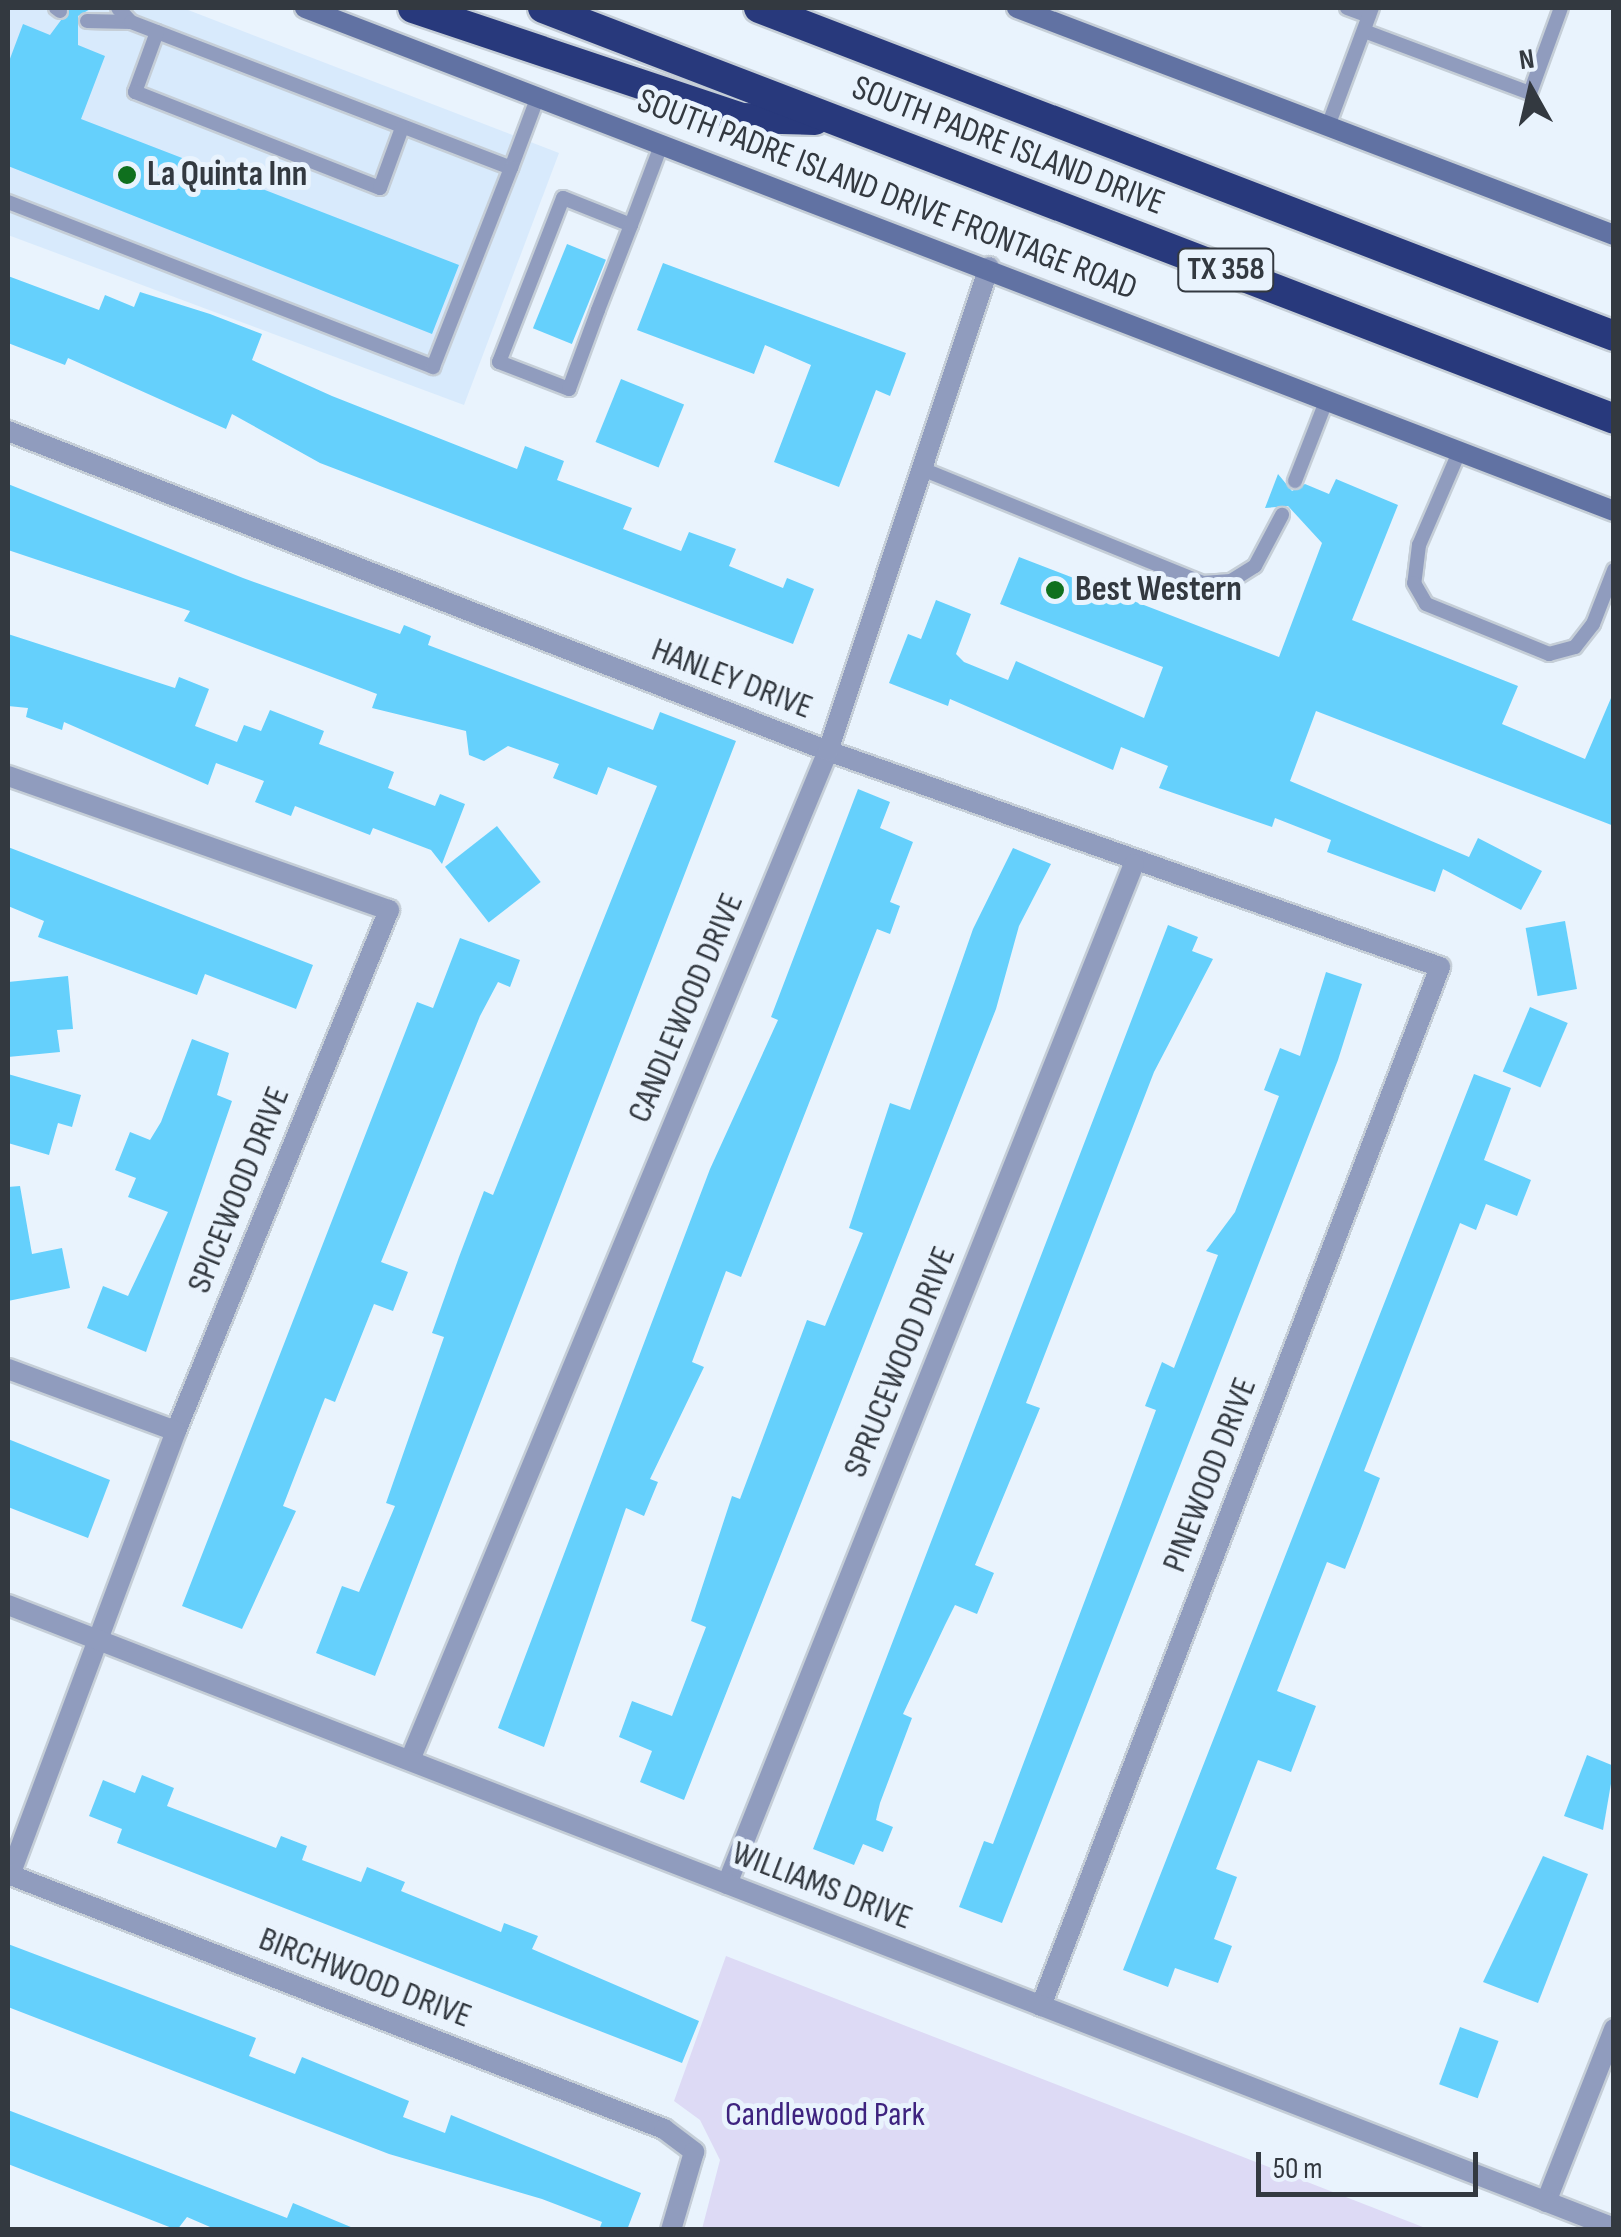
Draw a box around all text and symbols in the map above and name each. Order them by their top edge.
north arrow [1481,40,1581,140]
text: N [1517,42,1536,77]
street label: SOUTH PADRE ISLAND DRIVE [846,67,1170,225]
street label: SOUTH PADRE ISLAND DRIVE FRONTAGE ROAD [631,80,1143,310]
place label: La Quinta Inn [147,154,307,196]
marker: La Quinta Inn [116,164,138,186]
road number: TX 358 [1176,243,1276,297]
place label: Best Western [1075,569,1242,611]
marker: Best Western [1044,579,1066,601]
street label: HANLEY DRIVE [646,629,818,729]
street label: CANDLEWOOD DRIVE [619,887,753,1129]
street label: SPICEWOOD DRIVE [179,1081,299,1299]
street label: SPRUCEWOOD DRIVE [835,1241,965,1483]
street label: PINEWOOD DRIVE [1154,1372,1266,1578]
street label: WILLIAMS DRIVE [726,1832,918,1940]
street label: BIRCHWOOD DRIVE [253,1918,477,2038]
park label: Candlewood Park [725,2094,925,2136]
scale bar [1261,2132,1484,2194]
text: 50 m [1273,2151,1322,2187]

